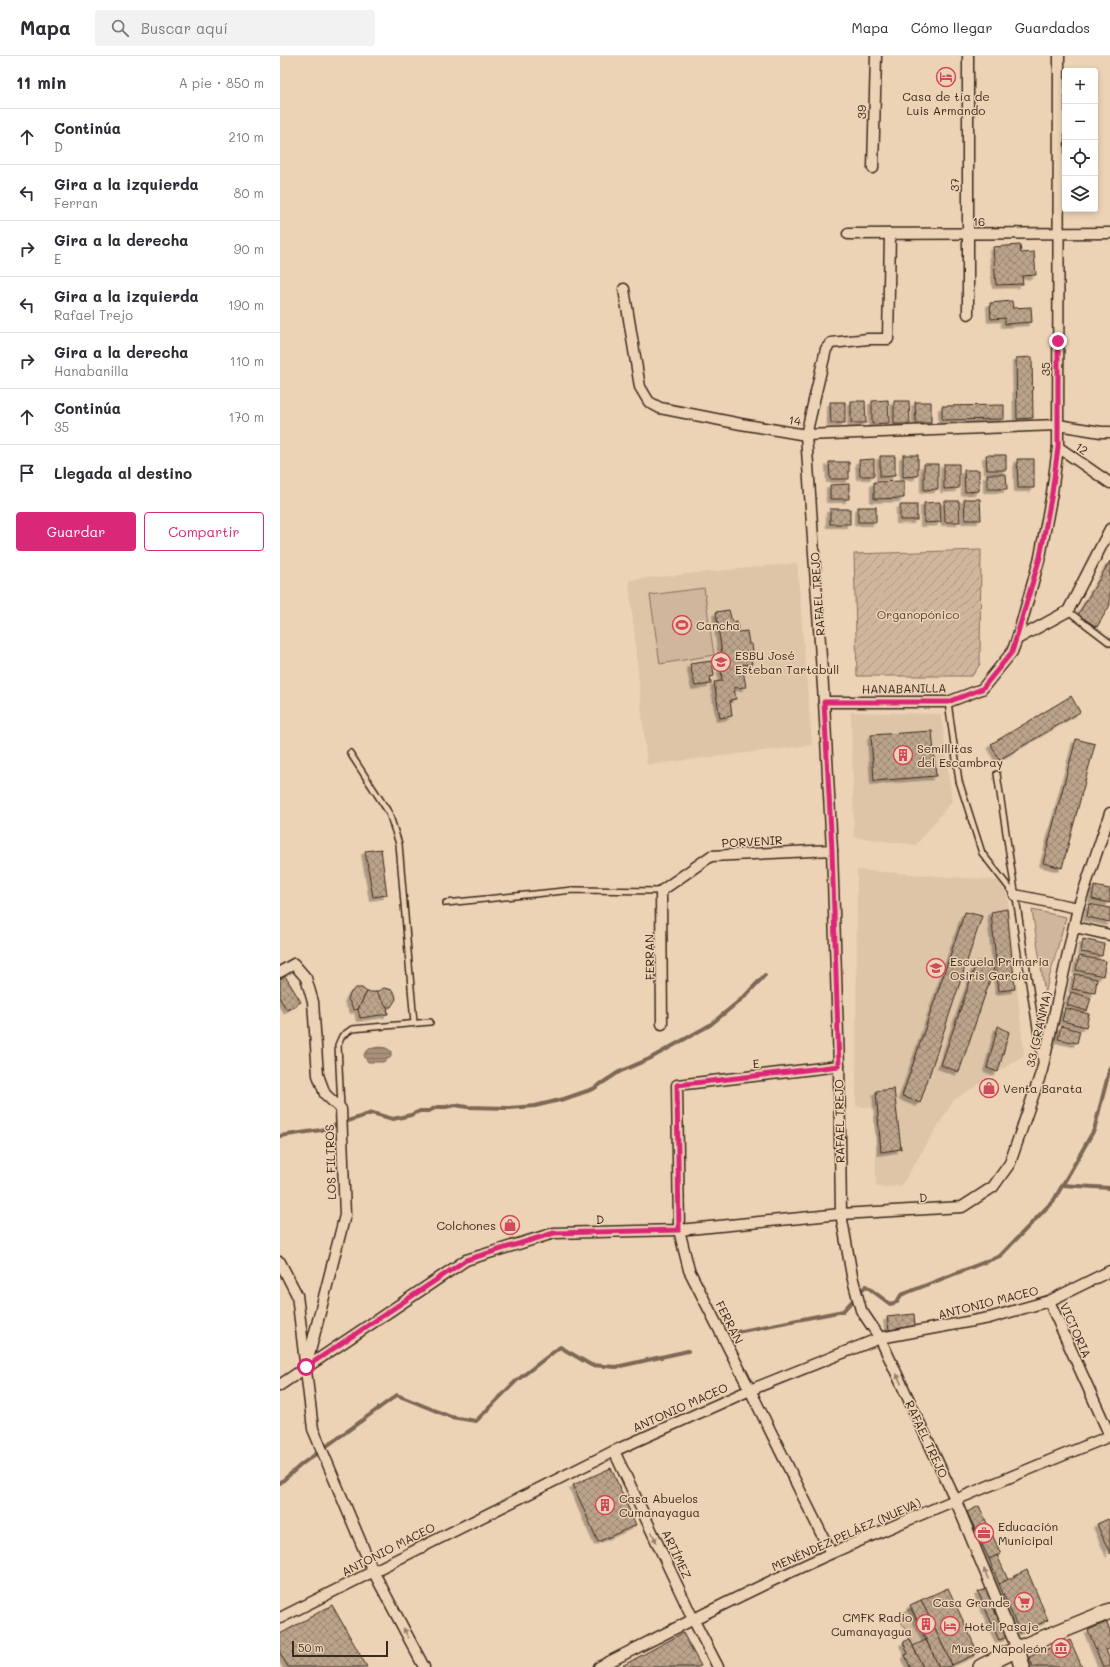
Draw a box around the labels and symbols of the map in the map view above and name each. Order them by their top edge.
hotel icon: Casa de tía de Luis Armando [935,66,957,88]
place label: Casa de tía de Luis Armando [902,88,990,118]
street label: 39 [853,105,869,119]
street label: 37 [946,178,962,192]
street label: 16 [973,213,985,229]
route end [1049,332,1067,350]
street label: 35 [1037,362,1053,376]
street label: 14 [788,411,802,429]
street label: 12 [1072,438,1092,458]
street label: RAFAEL TREJO [806,552,828,636]
park label: Organopónico [877,606,959,622]
sports icon: Cancha [671,614,693,636]
place label: Cancha [696,617,740,633]
place label: ESBU José Esteban Tartabull [735,647,839,677]
school or university icon: ESBU José Esteban Tartabull [710,651,732,673]
street label: HANABANILLA [861,679,947,697]
place label: Semillitas del Escambray [917,740,1003,770]
building icon: Semillitas del Escambray [892,744,914,766]
street label: PORVENIR [721,831,783,851]
street label: FERRAN [641,934,657,980]
place label: Escuela Primaria Osiris García [950,953,1049,983]
school or university icon: Escuela Primaria Osiris García [925,957,947,979]
street label: 33 (GRANMA) [1021,989,1055,1069]
street label: E [752,1055,761,1071]
shop icon: Venta Barata [978,1077,1000,1099]
street label: RAFAEL TREJO [830,1079,848,1163]
place label: Venta Barata [1003,1080,1083,1096]
street label: LOS FILTROS [321,1124,339,1200]
street label: D [918,1189,928,1205]
street label: D [596,1211,604,1227]
shop icon: Colchones [499,1214,521,1236]
place label: Colchones [436,1217,496,1233]
street label: ANTONIO MACEO [936,1282,1040,1322]
street label: FERRAN [712,1298,748,1346]
street label: VICTORIA [1057,1300,1095,1360]
route start [297,1358,315,1376]
one-way arrow [896,1373,902,1384]
street label: ANTONIO MACEO [630,1379,730,1435]
street label: RAFAEL TREJO [902,1398,952,1480]
place label: Casa Abuelos Cumanayagua [619,1490,700,1520]
building icon: Casa Abuelos Cumanayagua [594,1494,616,1516]
street label: MENÉNDEZ PELÁEZ (NUEVA) [769,1494,923,1574]
place label: Educación Municipal [998,1518,1058,1548]
street label: ANTONIO MACEO [339,1519,437,1579]
office icon: Educación Municipal [973,1522,995,1544]
street label: ARTÍMEZ [659,1527,695,1581]
one-way arrow [651,1531,658,1543]
one-way arrow [983,1569,989,1580]
supermarket icon: Casa Grande [1013,1591,1035,1613]
place label: Casa Grande [933,1594,1010,1610]
place label: CMFK Radio Cumanayagua [831,1609,912,1639]
building icon: CMFK Radio Cumanayagua [915,1613,937,1635]
hotel icon: Hotel Pasaje [939,1615,961,1637]
place label: Hotel Pasaje [964,1618,1039,1634]
one-way arrow [403,1627,409,1638]
museum icon: Museo Napoleón [1050,1637,1072,1659]
scale bar [292,1639,388,1658]
place label: Museo Napoleón [952,1640,1047,1656]

